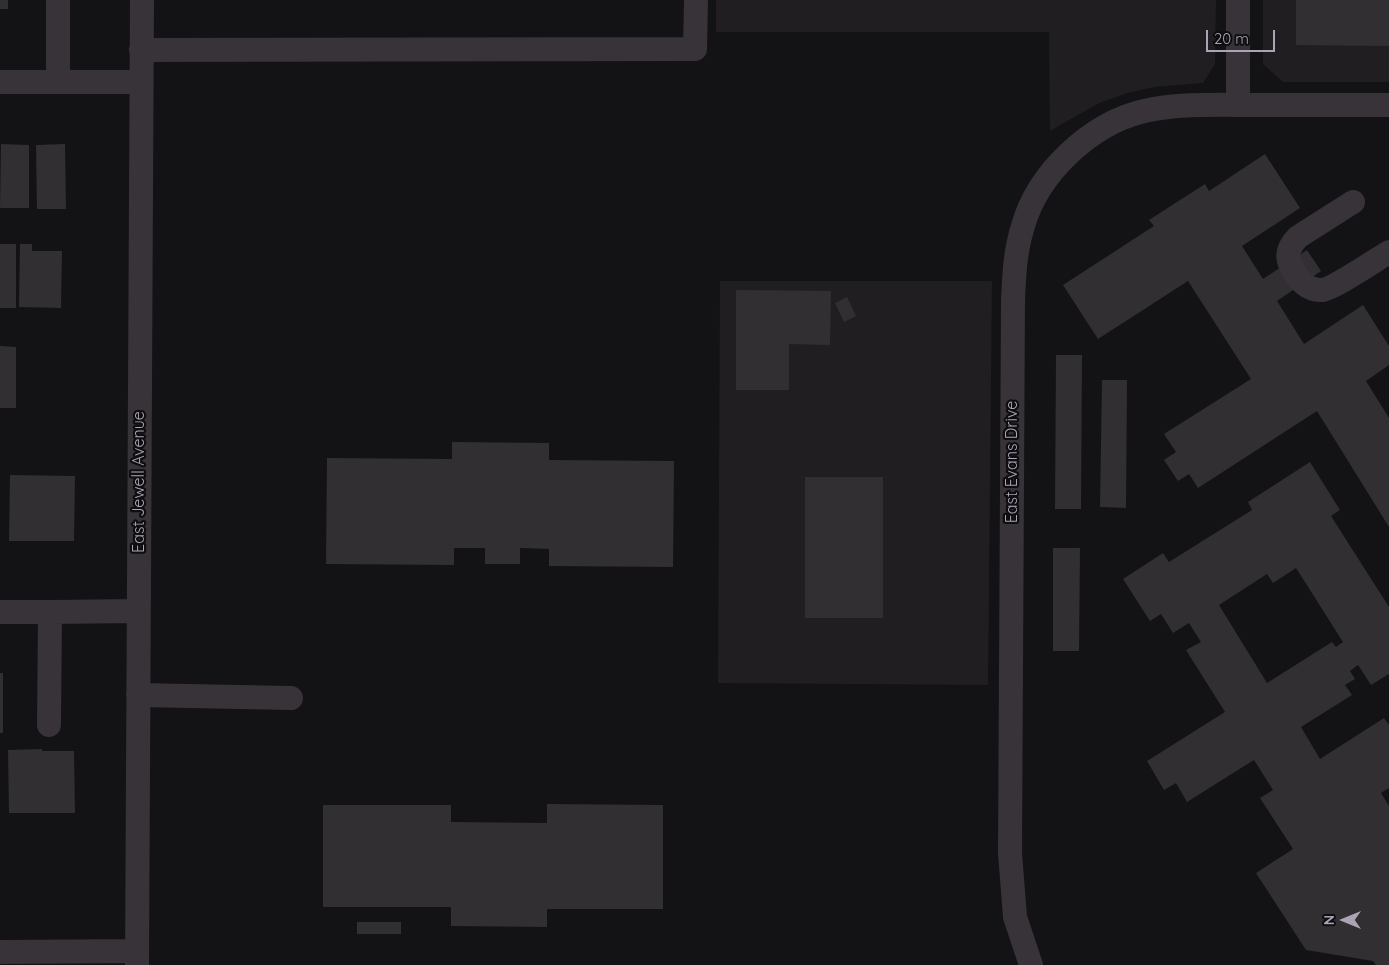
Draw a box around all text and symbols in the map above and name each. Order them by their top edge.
scale bar [1209,20,1278,52]
text: 20 m [1214,29,1249,48]
street label: East Evans Drive [1002,401,1022,523]
street label: East Jewell Avenue [129,411,149,553]
north arrow [1319,895,1369,945]
text: N [1320,915,1338,925]

